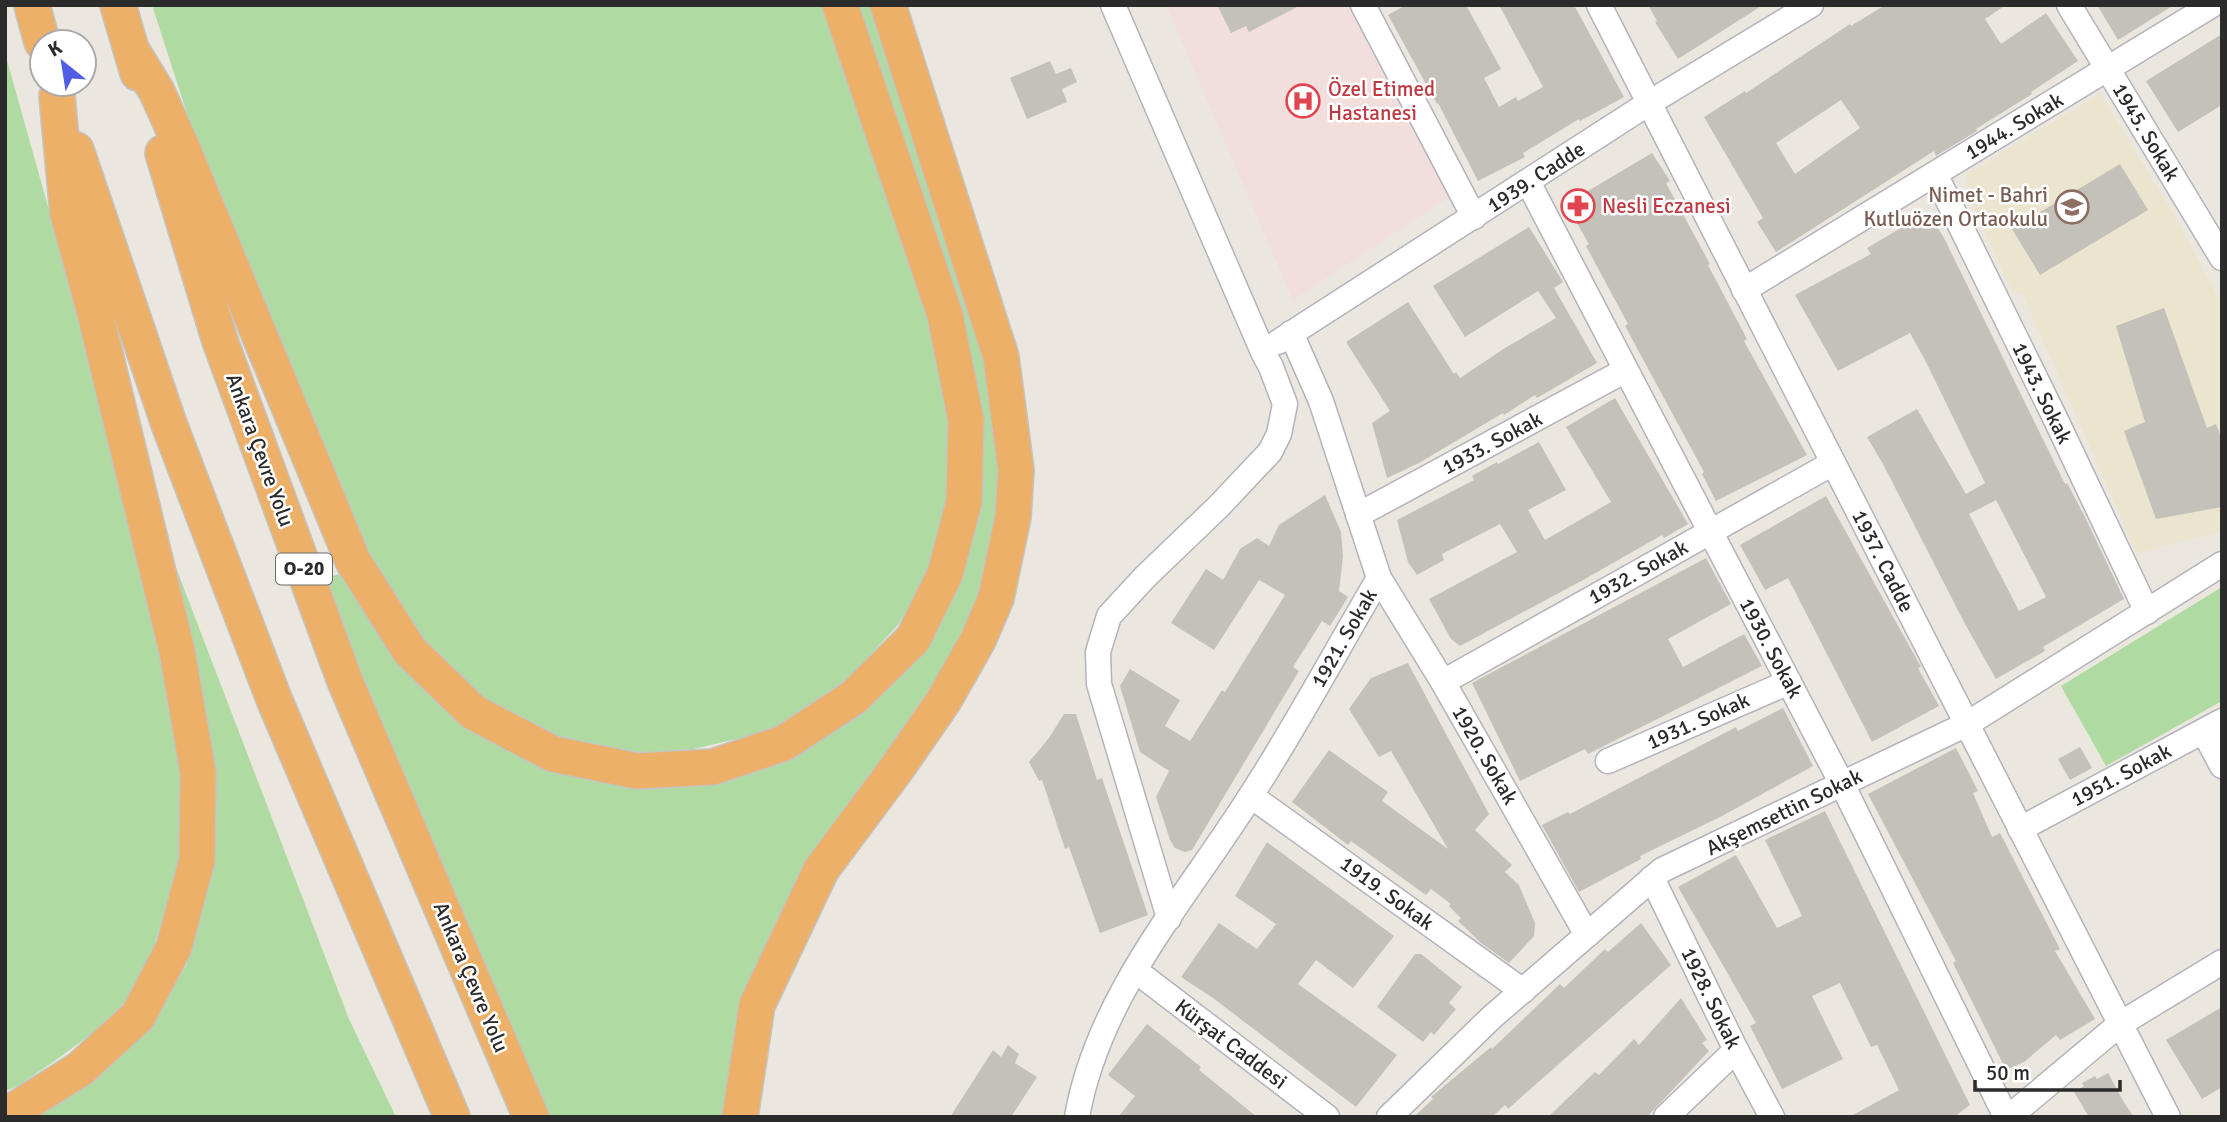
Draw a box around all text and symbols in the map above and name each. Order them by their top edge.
north arrow [28,28,98,98]
text: K [44,36,66,62]
place label: Özel Etimed Hastanesi [1328,76,1435,126]
street label: 1945. Sokak [2107,78,2186,186]
hospital icon: Özel Etimed Hastanesi [1284,82,1322,120]
street label: 1944. Sokak [1960,86,2068,165]
street label: 1939. Cadde [1482,136,1590,218]
place label: Nimet - Bahri Kutluözen Ortaokulu [1864,182,2048,232]
pharmacy icon: Nesli Eczanesi [1559,187,1597,225]
school or university icon: Nimet - Bahri Kutluözen Ortaokulu [2053,188,2091,226]
place label: Nesli Eczanesi [1602,193,1731,219]
street label: 1943. Sokak [2006,338,2078,448]
street label: Ankara Çevre Yolu [220,370,300,530]
street label: 1933. Sokak [1437,406,1547,480]
street label: 1937. Cadde [1846,505,1920,617]
street label: 1932. Sokak [1584,534,1693,610]
road number: O-20 [276,554,332,584]
street label: 1921. Sokak [1305,584,1383,692]
street label: 1930. Sokak [1734,593,1808,703]
street label: 1931. Sokak [1643,687,1754,755]
street label: 1920. Sokak [1446,701,1524,809]
street label: 1951. Sokak [2066,738,2176,812]
street label: Akşemsettin Sokak [1702,763,1867,861]
street label: 1919. Sokak [1335,850,1439,936]
street label: Ankara Çevre Yolu [428,898,514,1056]
street label: 1928. Sokak [1675,943,1747,1053]
street label: Kürşat Caddesi [1170,993,1292,1095]
scale bar [1975,1048,2120,1092]
text: 50 m [1986,1060,2030,1086]

